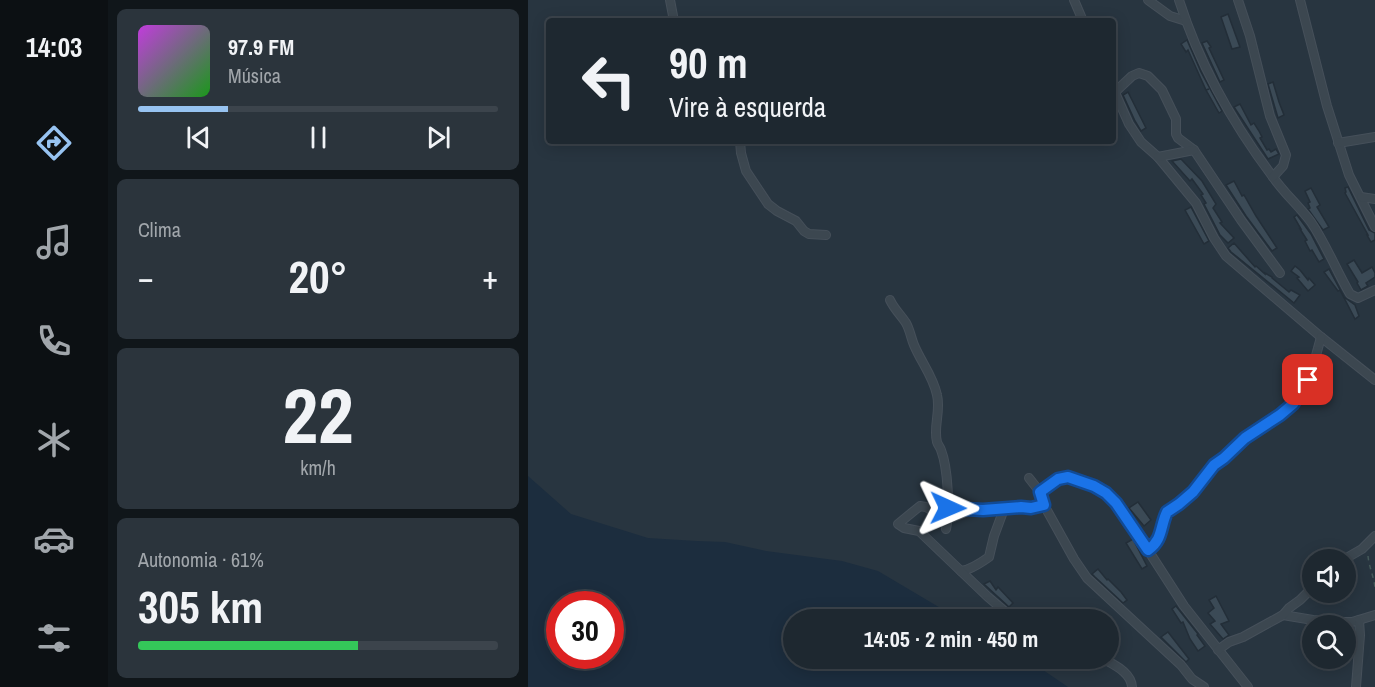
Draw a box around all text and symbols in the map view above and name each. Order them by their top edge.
text: 14:03 [26,29,82,65]
text: 97.9 FM [228,32,294,62]
text: 90 m [669,35,748,91]
icon: left [570,42,648,120]
text: Música [228,62,281,89]
text: Vire à esquerda [669,89,826,125]
icon: previous [182,121,215,154]
icon: pause [302,121,335,154]
icon: next [422,121,455,154]
icon: directions [33,122,75,164]
text: Clima [138,216,181,243]
icon: music [33,221,75,263]
text: 20° [288,246,348,307]
text: − [138,255,154,299]
text: + [482,255,498,299]
icon: phone [33,320,75,362]
pin [1282,354,1333,405]
text: 22 [282,362,354,467]
icon: arrive [1291,363,1324,396]
icon: climate [33,419,75,461]
text: km/h [300,454,336,481]
position arrow [916,476,980,540]
icon: car [33,518,75,560]
text: Autonomia · 61% [138,546,264,573]
map controls [1302,549,1356,669]
button: sound [1302,549,1356,603]
text: 305 km [138,576,263,637]
speed limit sign: 30 [546,591,624,669]
button: search [1302,615,1356,669]
icon: filters [33,617,75,659]
text: 14:05 · 2 min · 450 m [864,624,1038,654]

